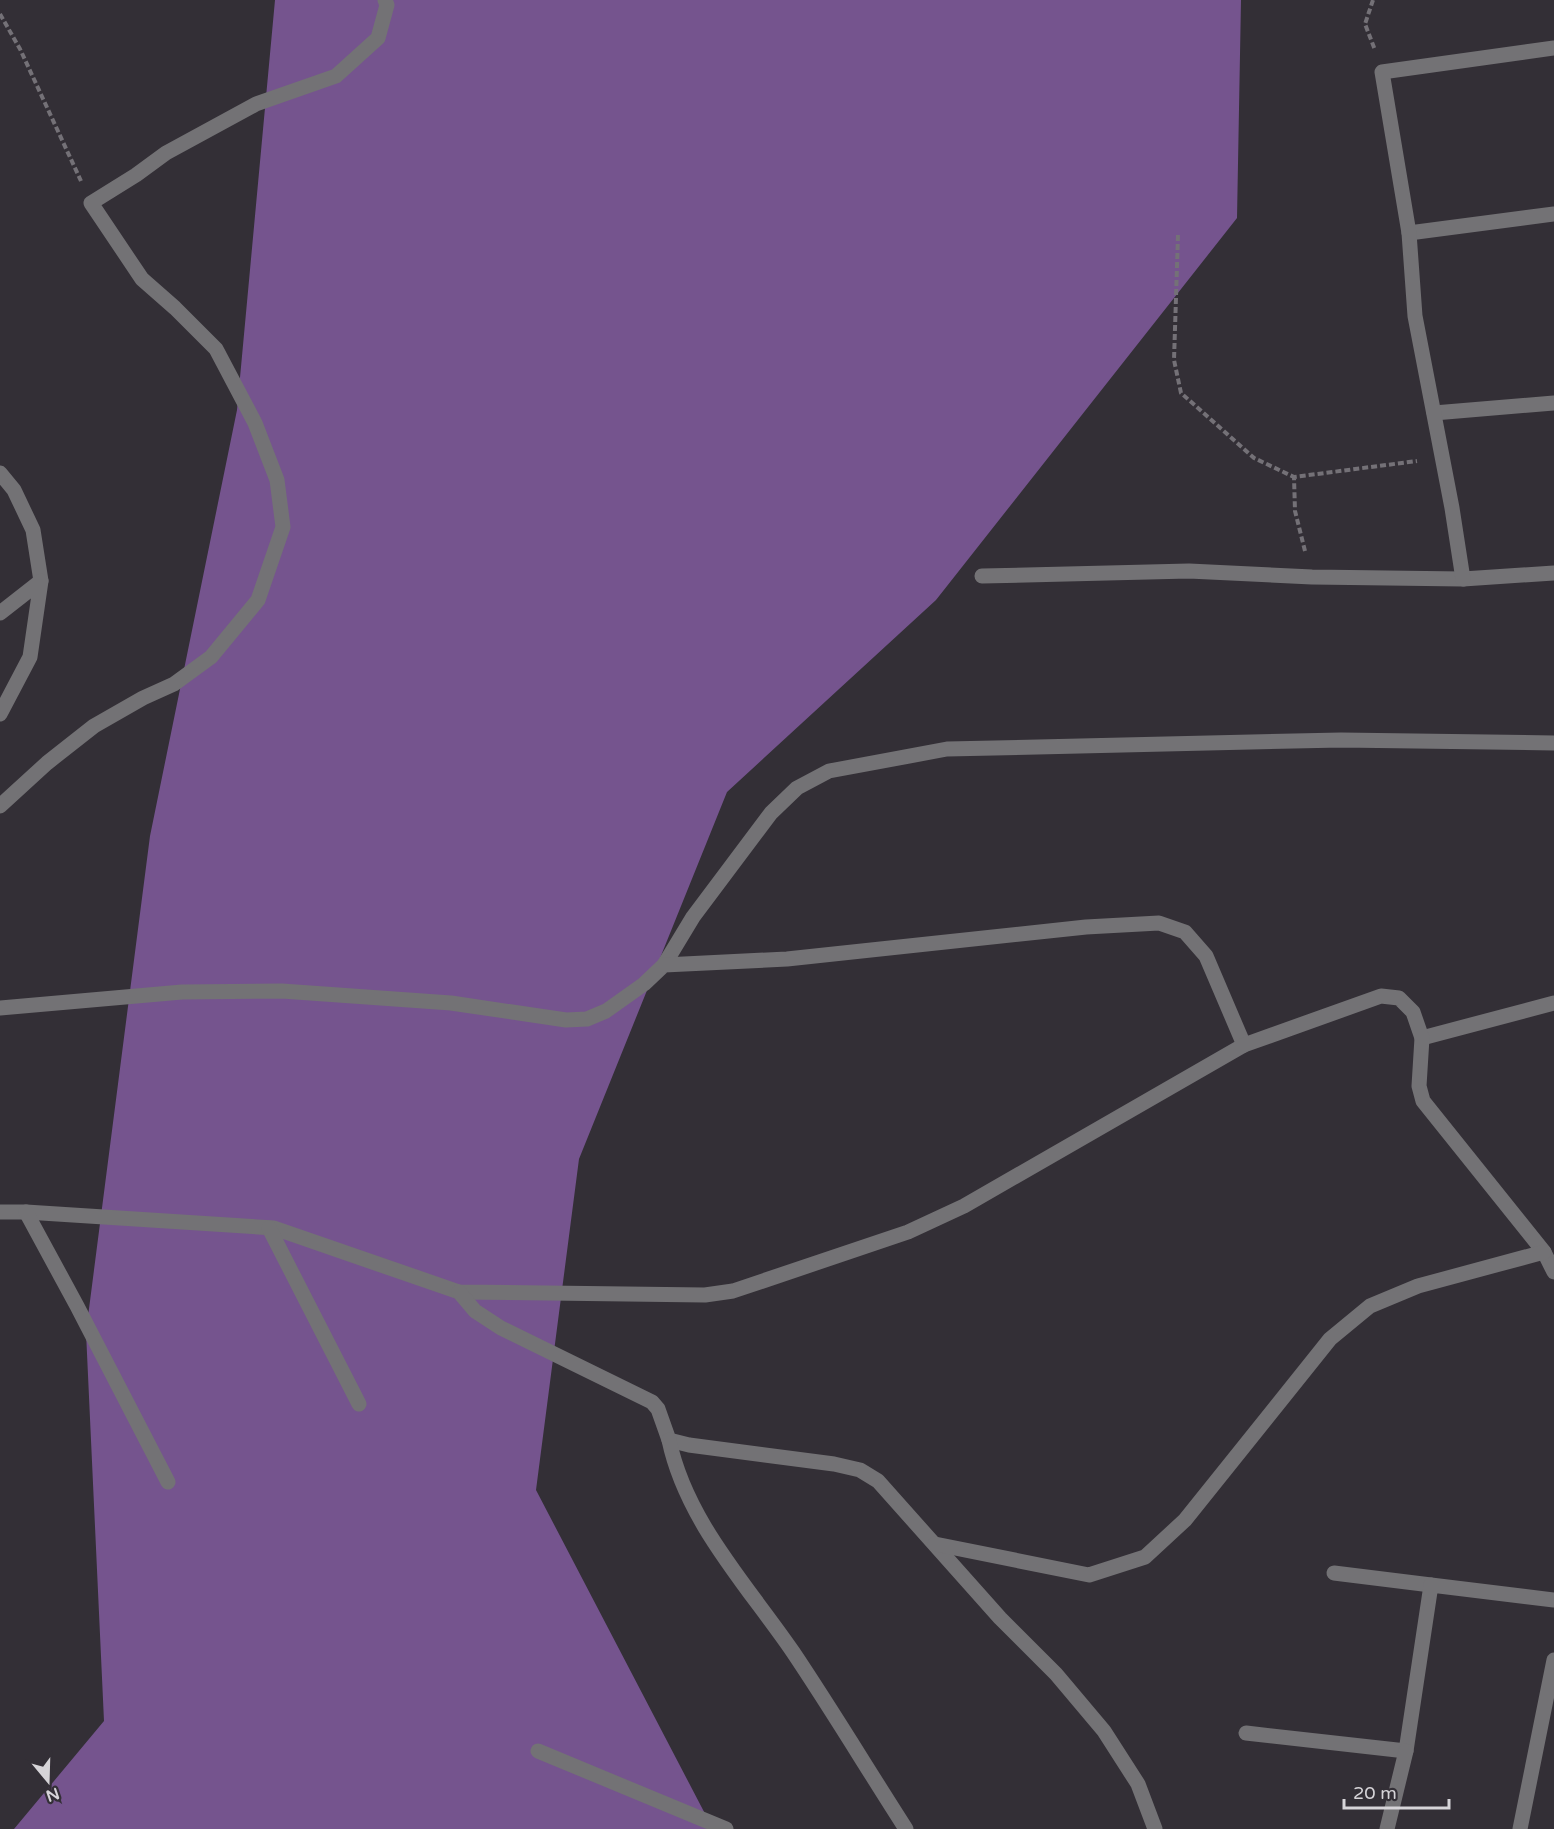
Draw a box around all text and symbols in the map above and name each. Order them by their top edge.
north arrow [18,1751,78,1811]
scale bar [1344,1772,1449,1810]
text: 20 m [1353,1782,1397,1804]
text: N [43,1783,62,1806]

